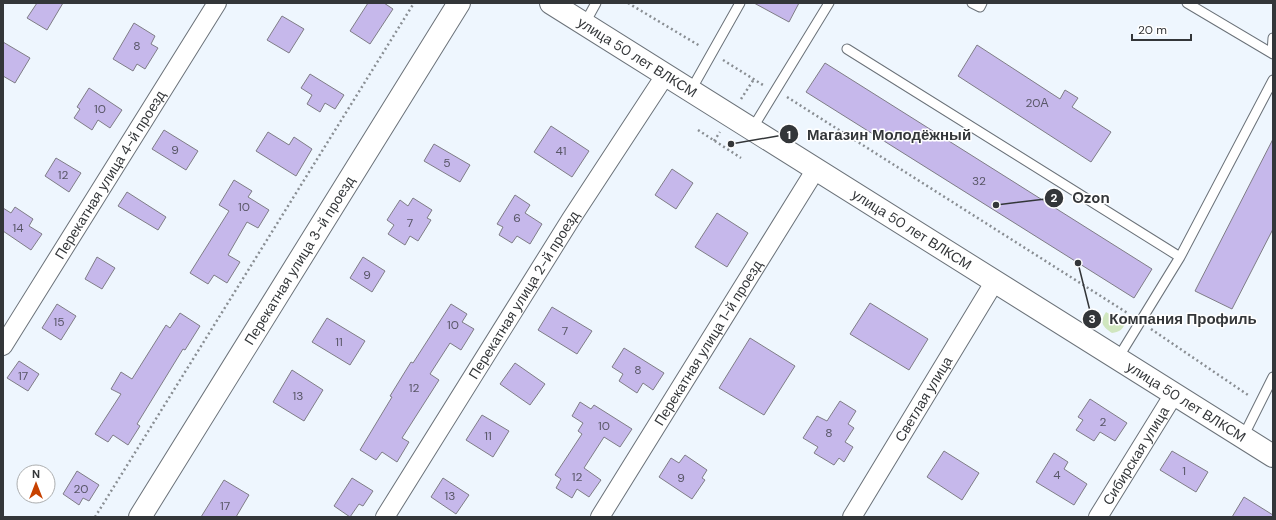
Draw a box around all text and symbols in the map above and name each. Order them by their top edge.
street label: улица 50 лет ВЛКСМ [574,13,701,101]
scale bar [1132,16,1191,42]
text: 20 m [1138,22,1167,38]
house number: 8 [133,38,141,54]
street label: Перекатная улица 4-й проезд [51,87,169,262]
house number: 20А [1025,95,1049,111]
house number: 10 [94,101,106,117]
callout: Магазин Молодёжный [779,121,979,148]
text: Магазин Молодёжный [807,125,971,145]
text: 1 [787,127,791,143]
house number: 9 [171,142,179,158]
house number: 41 [555,143,567,159]
house number: 5 [443,155,451,171]
house number: 12 [58,167,68,183]
street label: Перекатная улица 3-й проезд [240,173,358,348]
house number: 32 [972,173,986,189]
callout: Ozon [1044,184,1117,211]
street label: улица 50 лет ВЛКСМ [849,185,975,274]
text: Ozon [1072,188,1110,208]
text: 2 [1051,190,1058,206]
house number: 10 [238,199,250,215]
street label: Перекатная улица 2-й проезд [464,207,583,382]
house number: 6 [513,210,521,226]
house number: 7 [407,215,413,231]
house number: 14 [12,220,24,236]
street label: Перекатная улица 1-й проезд [650,257,766,429]
house number: 9 [363,267,371,283]
callout: Компания Профиль [1082,305,1265,332]
text: Компания Профиль [1109,309,1257,329]
text: 3 [1088,311,1096,327]
house number: 15 [53,314,65,330]
house number: 10 [447,317,459,333]
house number: 7 [562,323,568,339]
house number: 11 [335,334,343,350]
street label: Светлая улица [891,353,956,445]
street label: улица 50 лет ВЛКСМ [1123,357,1249,446]
house number: 8 [634,362,642,378]
house number: 17 [18,368,28,384]
house number: 12 [409,380,419,396]
house number: 13 [293,388,303,404]
street label: Сибирская улица [1099,403,1173,508]
house number: 2 [1100,414,1107,430]
house number: 10 [598,418,610,434]
house number: 8 [825,425,833,441]
house number: 11 [484,428,492,444]
house number: 1 [1182,463,1186,479]
north arrow [16,464,56,504]
text: N [32,467,40,481]
house number: 4 [1053,467,1061,483]
house number: 12 [572,469,582,485]
house number: 9 [677,470,685,486]
house number: 20 [73,481,89,497]
house number: 13 [445,488,455,504]
house number: 17 [220,498,230,514]

